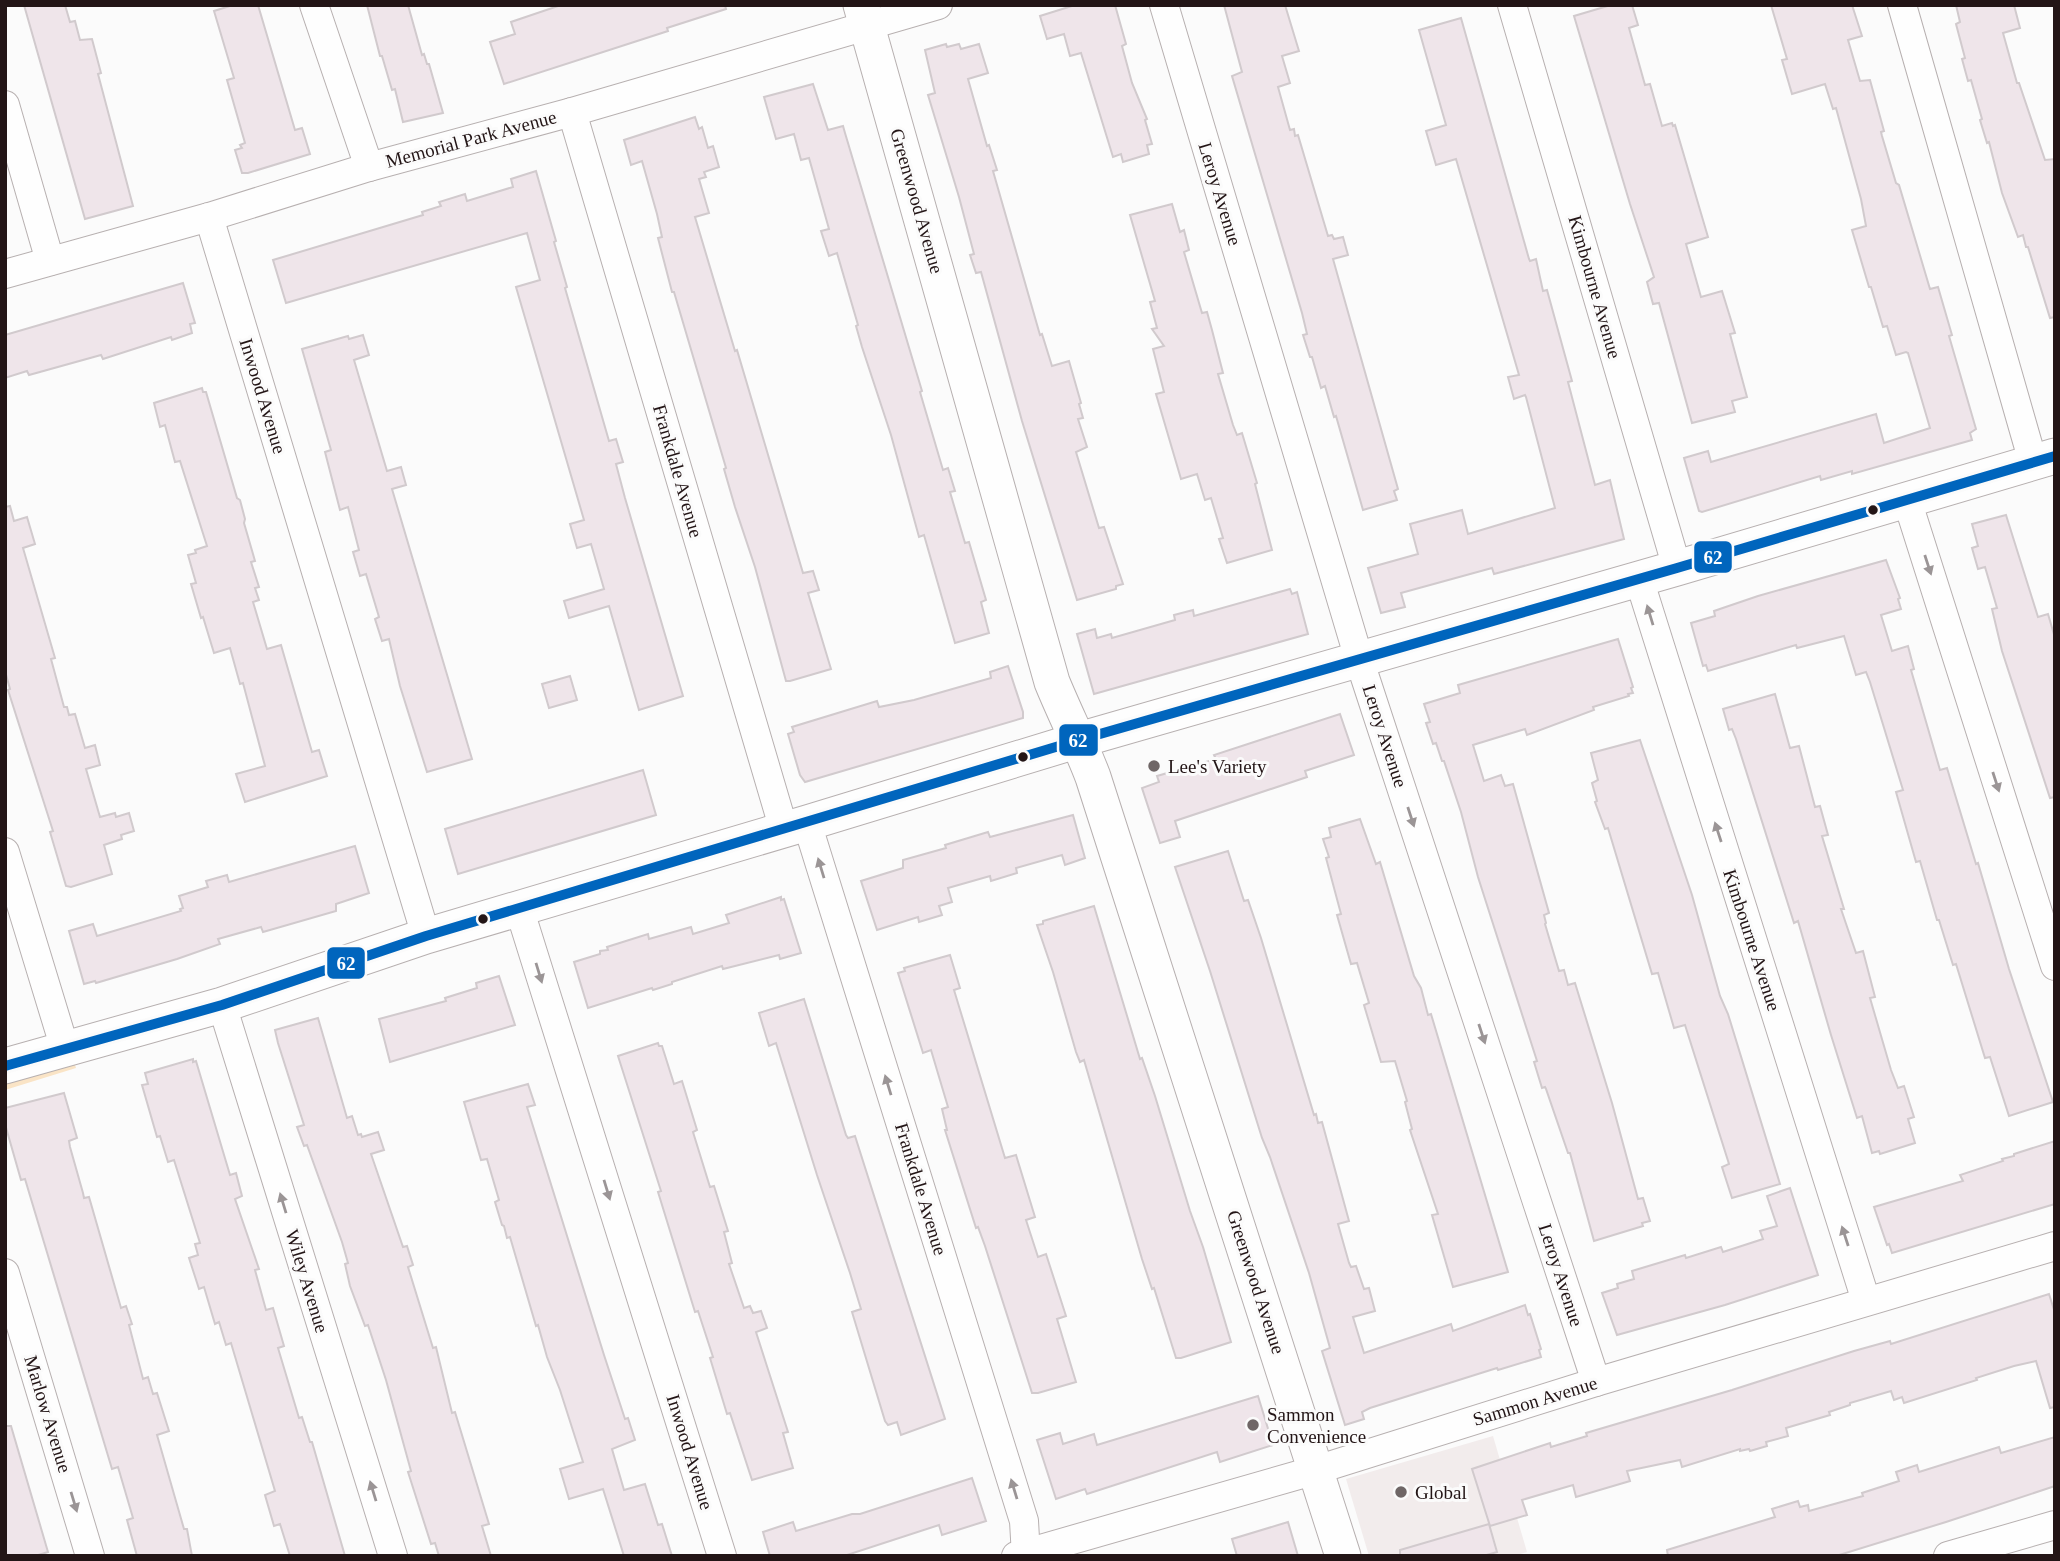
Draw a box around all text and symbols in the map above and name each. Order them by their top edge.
street label: Memorial Park Avenue [383,106,559,172]
street label: Greenwood Avenue [886,126,948,276]
street label: Leroy Avenue [1194,140,1246,248]
street label: Kimbourne Avenue [1565,213,1625,361]
street label: Inwood Avenue [235,336,291,456]
street label: Frankdale Avenue [649,402,707,540]
unlabelled marker [1866,503,1880,517]
line badge: 62 [1693,540,1733,574]
text: 62 [1704,547,1723,568]
one-way arrow [1923,555,1933,576]
one-way arrow [1644,605,1654,626]
street label: Leroy Avenue [1359,682,1411,790]
line badge: 62 [1058,723,1099,757]
text: 62 [1069,730,1088,751]
unlabelled marker [1016,750,1030,764]
place label: Lee's Variety [1168,756,1267,777]
marker: Lee's Variety [1146,758,1162,774]
one-way arrow [1992,772,2002,793]
one-way arrow [1406,807,1417,828]
one-way arrow [1712,822,1723,843]
one-way arrow [815,857,825,878]
street label: Kimbourne Avenue [1719,866,1785,1014]
unlabelled marker [476,912,490,926]
line badge: 62 [326,946,366,980]
text: 62 [337,953,356,974]
one-way arrow [535,963,545,984]
one-way arrow [1477,1023,1488,1044]
one-way arrow [883,1074,893,1095]
street label: Frankdale Avenue [891,1120,951,1258]
one-way arrow [603,1180,613,1201]
one-way arrow [277,1193,287,1214]
street label: Greenwood Avenue [1223,1207,1289,1357]
street label: Leroy Avenue [1535,1221,1587,1329]
one-way arrow [1840,1226,1850,1247]
street label: Wiley Avenue [281,1227,333,1335]
street label: Marlow Avenue [20,1353,76,1475]
street label: Sammon Avenue [1470,1372,1600,1430]
street label: Inwood Avenue [662,1392,718,1512]
place label: Sammon Convenience [1267,1404,1366,1447]
marker: Sammon Convenience [1245,1417,1261,1433]
one-way arrow [1009,1478,1019,1499]
one-way arrow [367,1480,377,1501]
place label: Global [1415,1482,1467,1503]
marker: Global [1393,1484,1409,1500]
one-way arrow [70,1492,80,1513]

